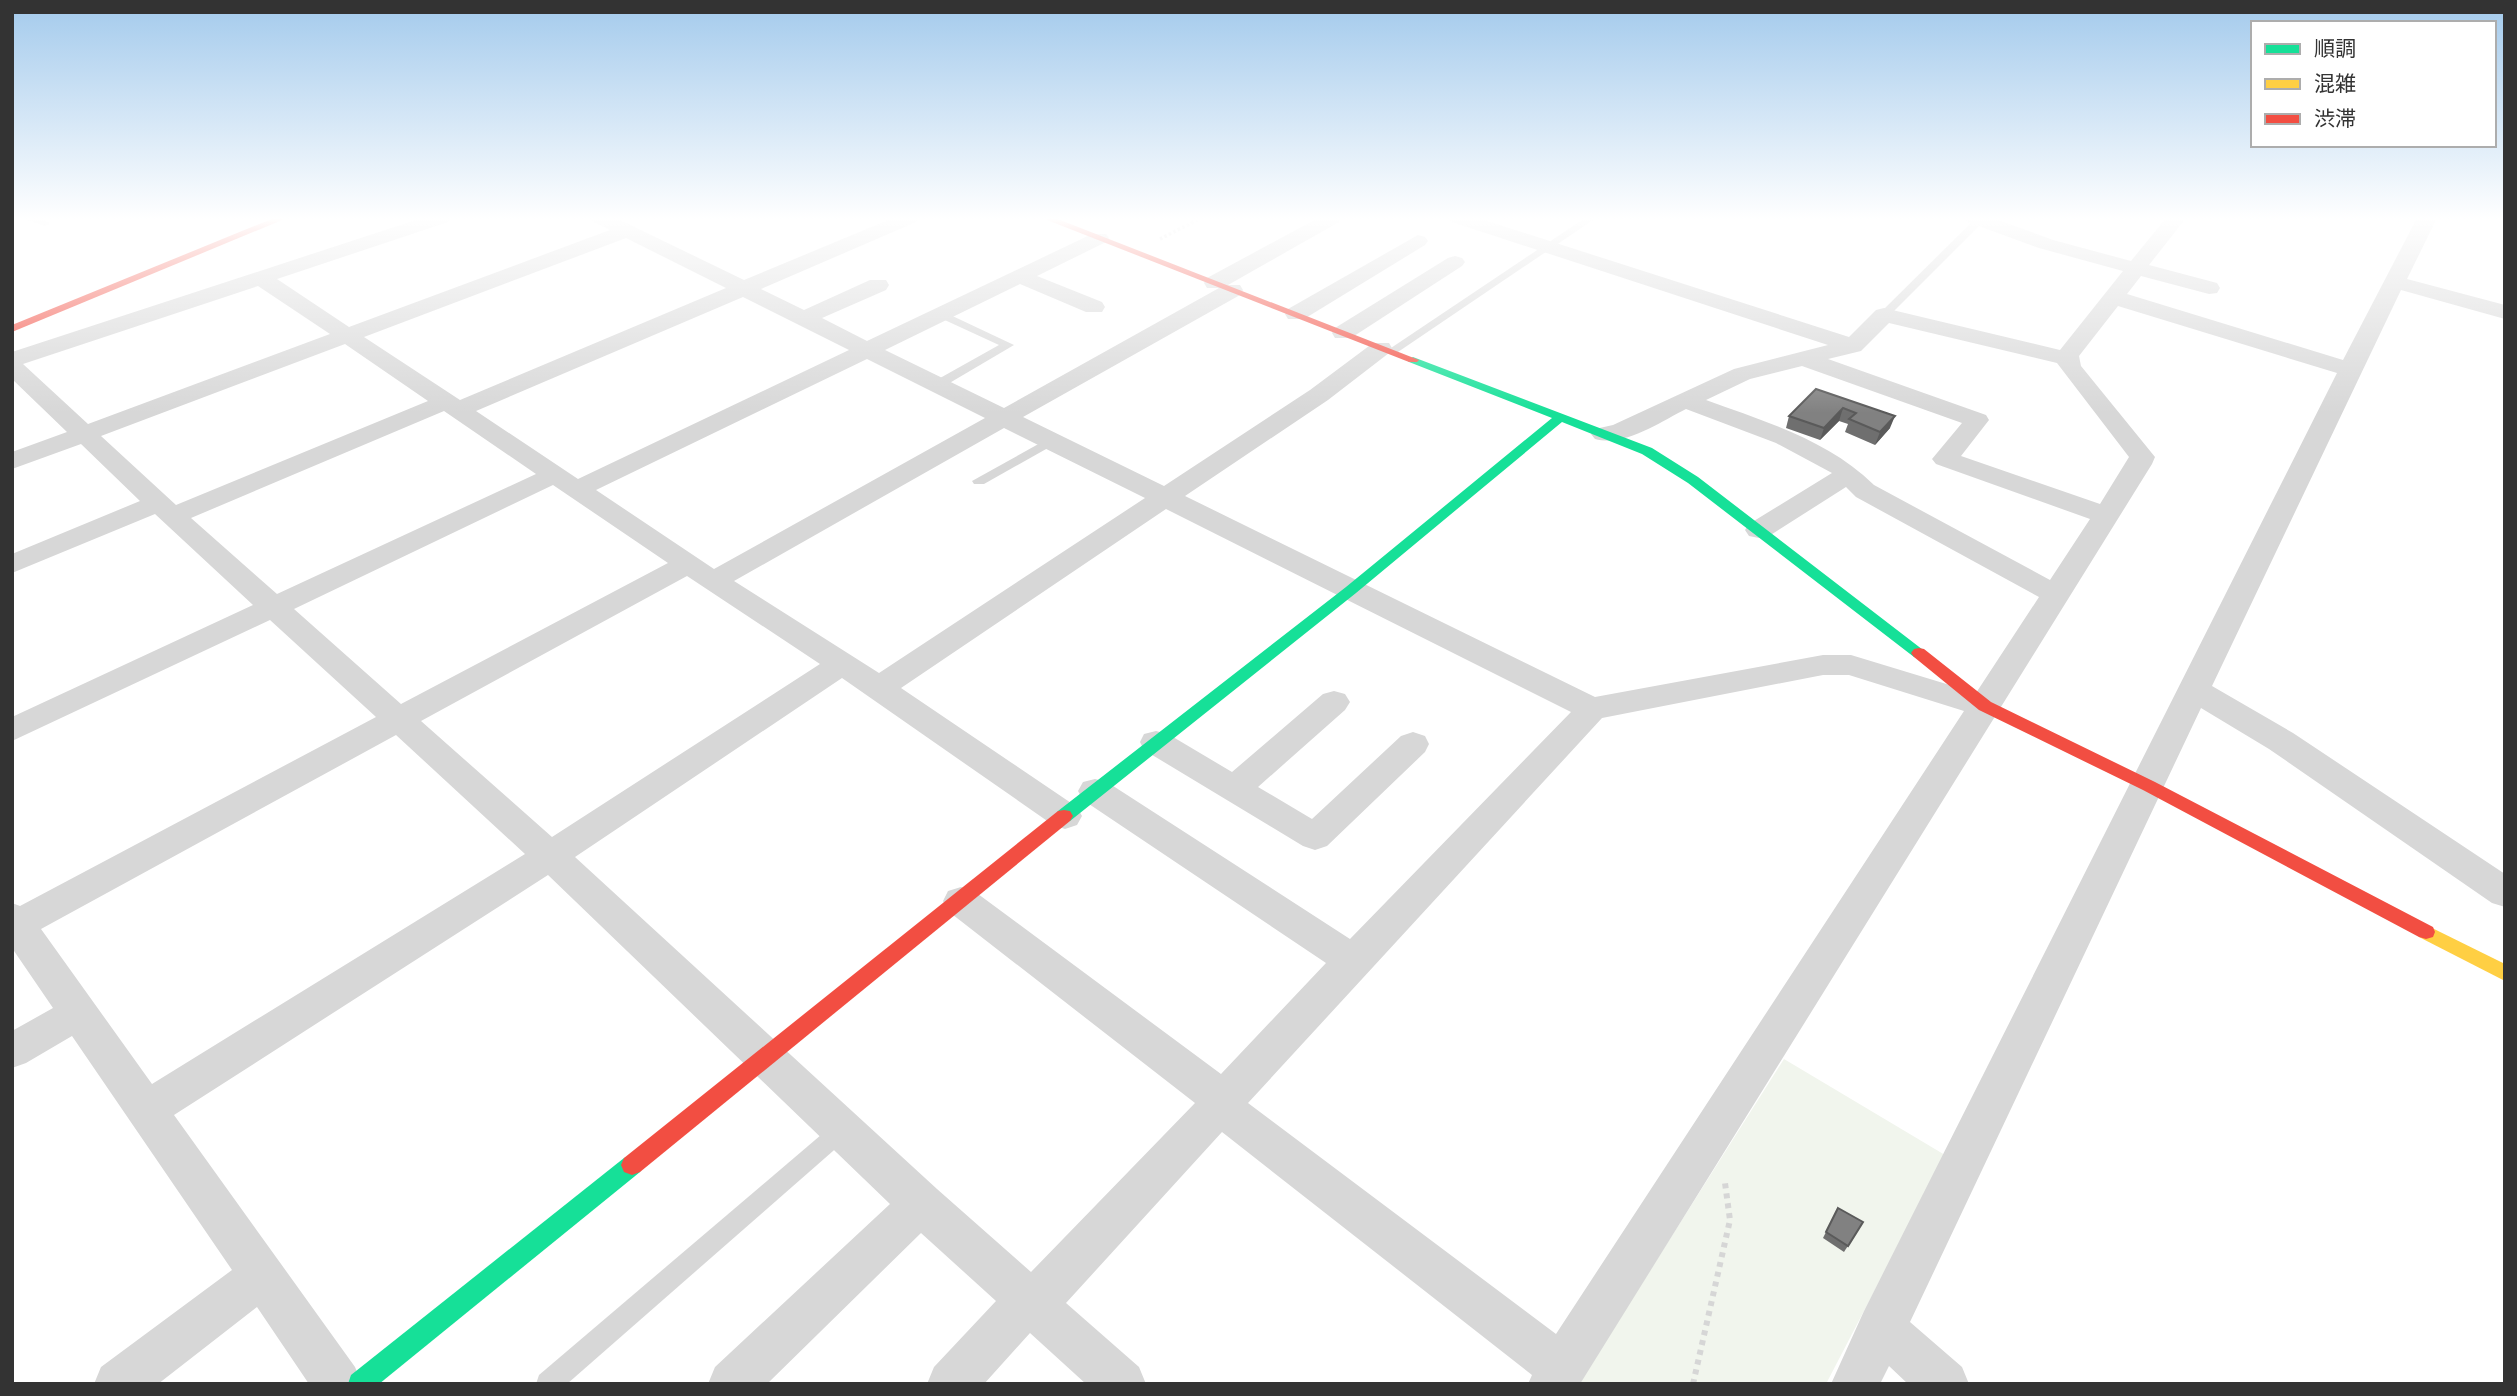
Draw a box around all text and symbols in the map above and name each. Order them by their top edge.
legend [2251,21,2496,147]
text: 順調 [2314,34,2356,62]
text: 混雑 [2314,69,2356,97]
text: 渋滞 [2314,104,2356,132]

